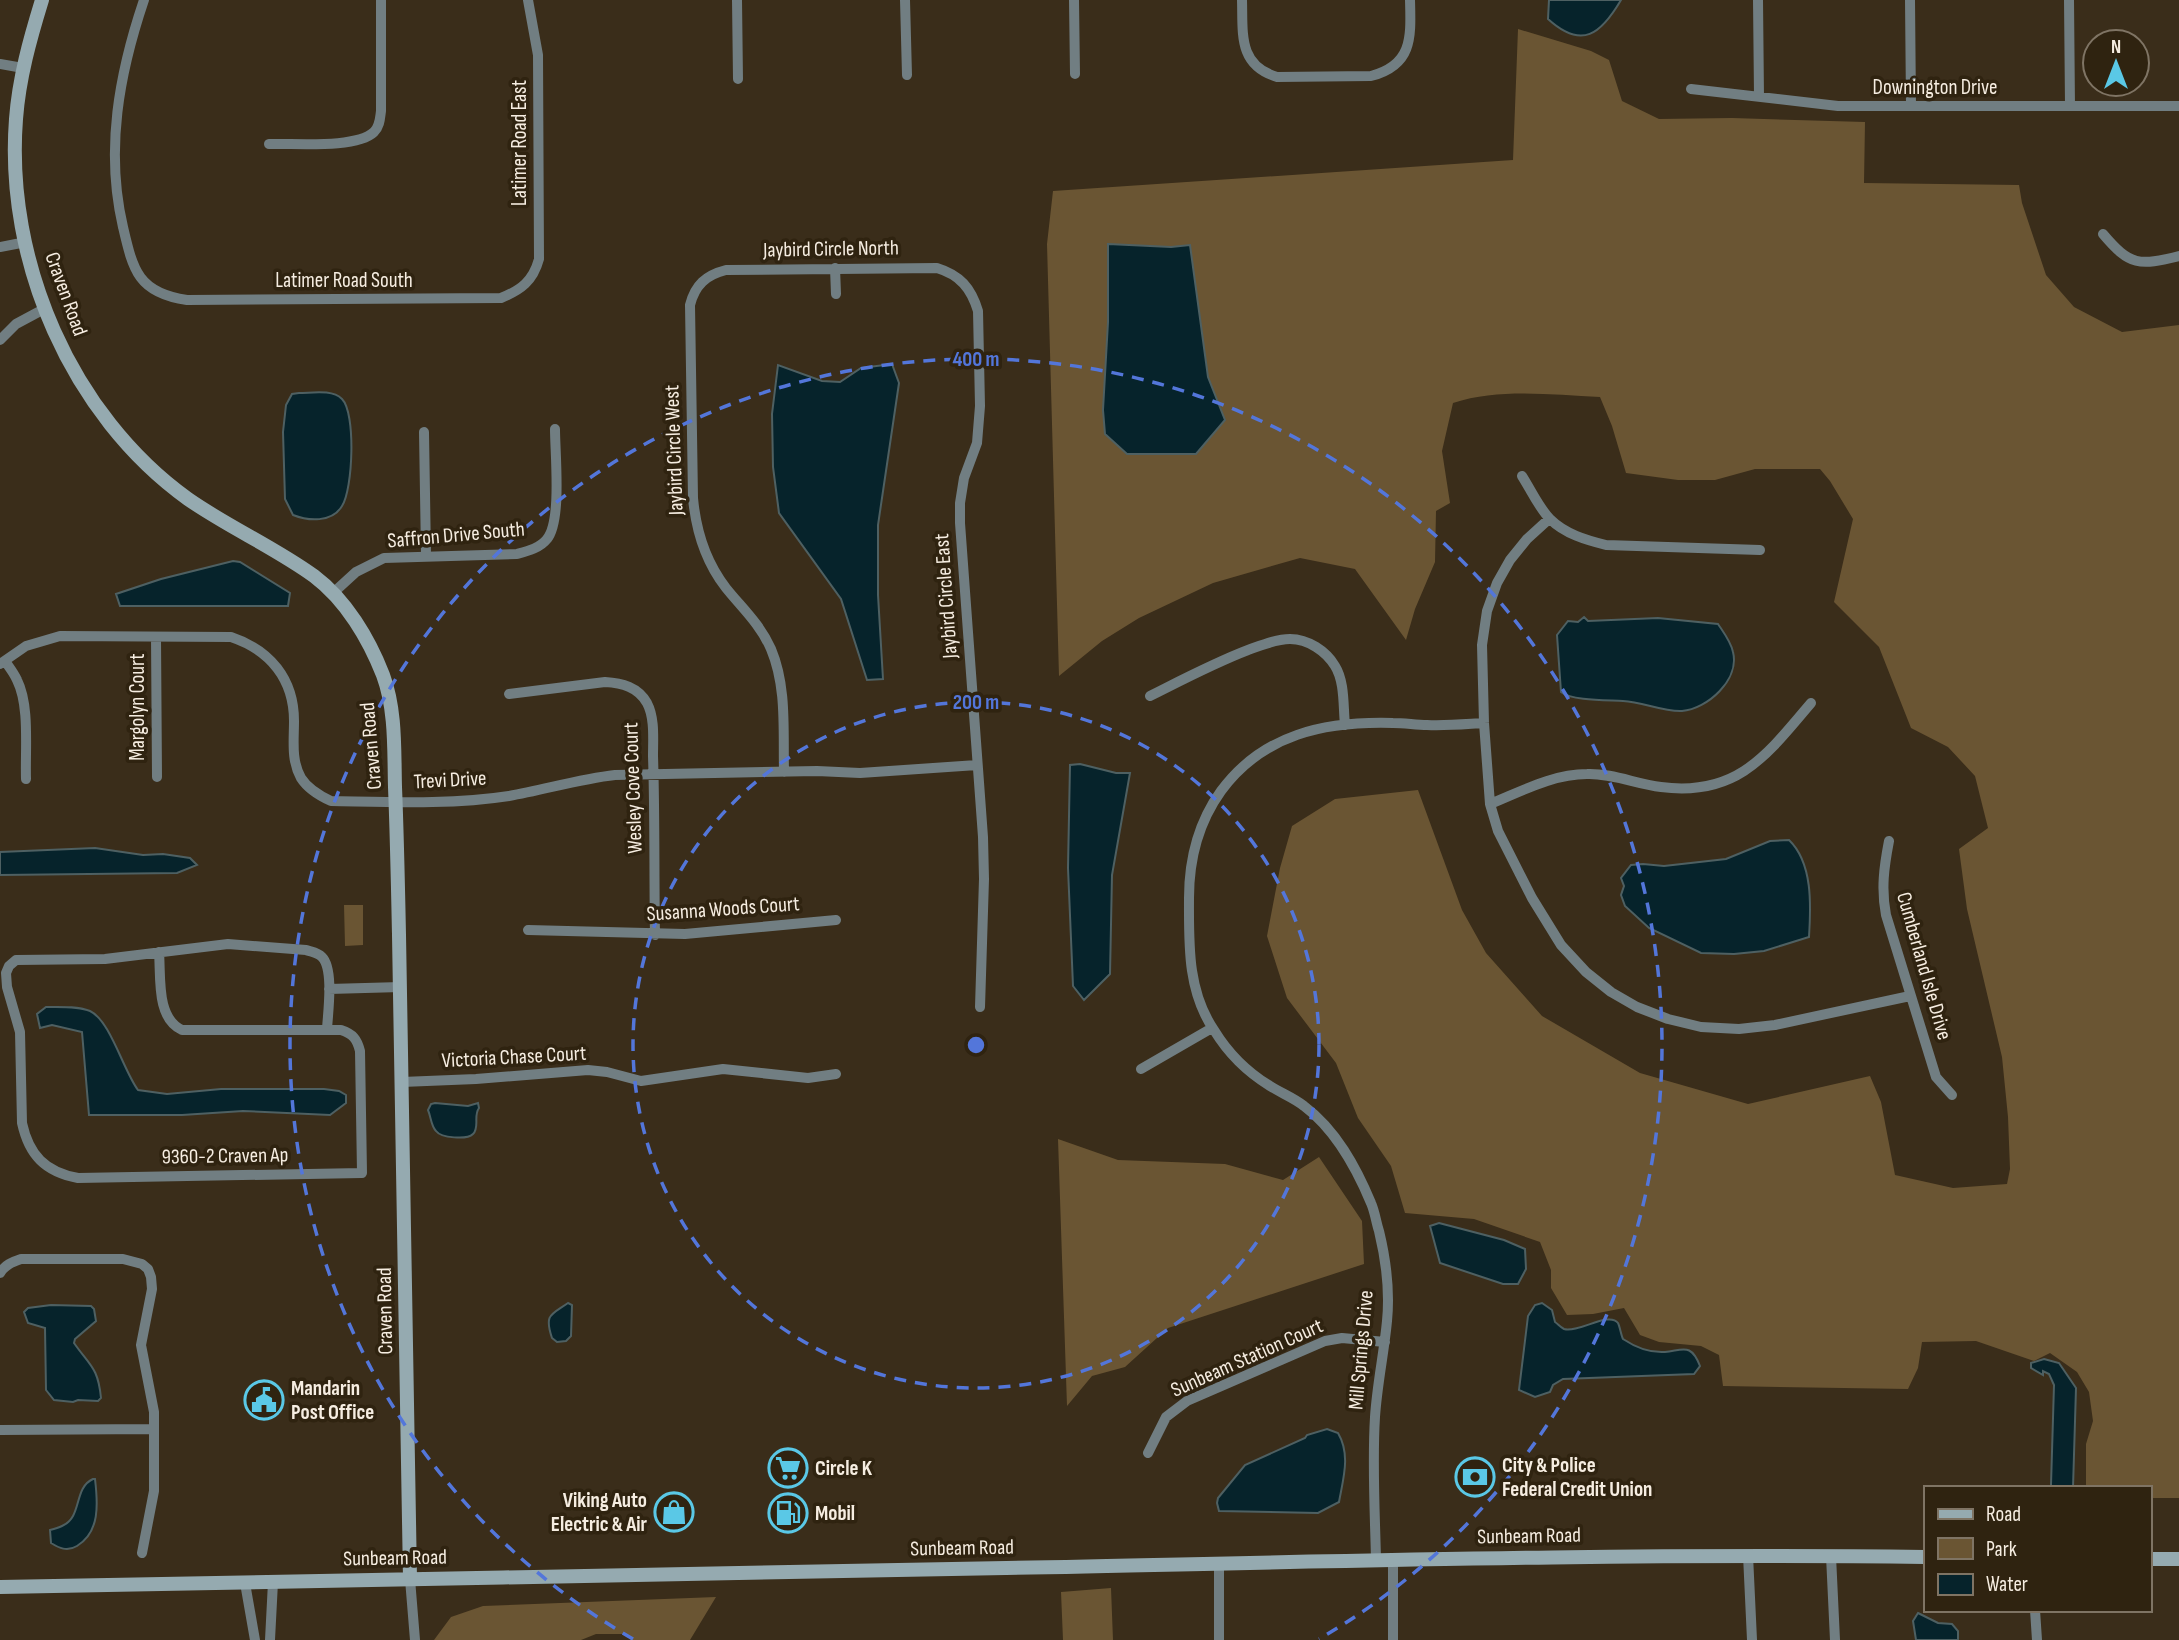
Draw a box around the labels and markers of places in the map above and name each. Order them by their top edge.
centre of rings [964,1033,988,1057]
place label: Mandarin Post Office [291,1376,374,1425]
public building icon: Mandarin Post Office [243,1379,285,1421]
supermarket icon: Circle K [767,1447,809,1489]
place label: City & Police Federal Credit Union [1502,1453,1652,1502]
place label: Circle K [815,1456,873,1481]
bank icon: City & Police Federal Credit Union [1454,1456,1496,1498]
place label: Viking Auto Electric & Air [551,1488,648,1537]
shop icon: Viking Auto Electric & Air [653,1491,695,1533]
fuel station icon: Mobil [767,1492,809,1534]
place label: Mobil [815,1501,855,1526]

